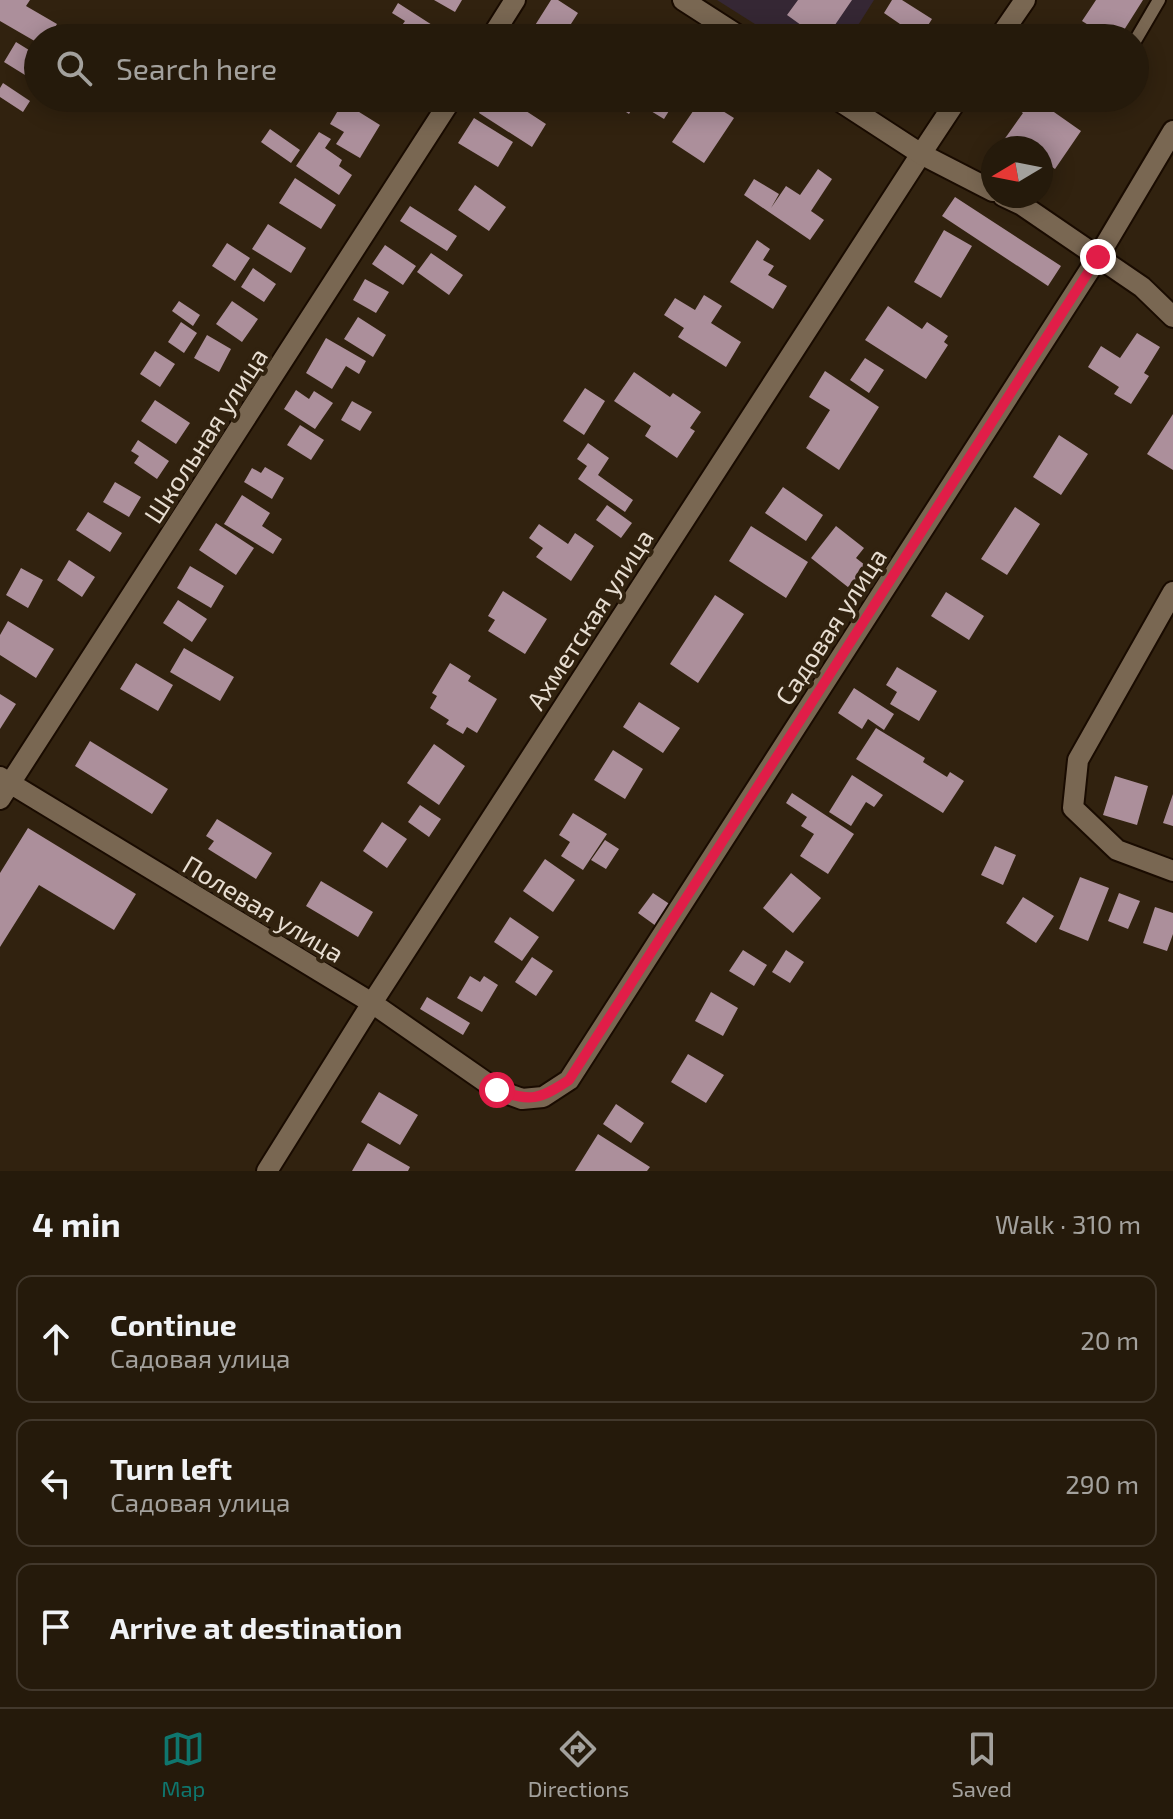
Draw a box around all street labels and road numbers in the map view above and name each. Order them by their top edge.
street label: Школьная улица [137,342,274,529]
street label: Ахметская улица [519,523,660,716]
street label: Садовая улица [768,542,893,711]
street label: Полевая улица [178,848,350,969]

